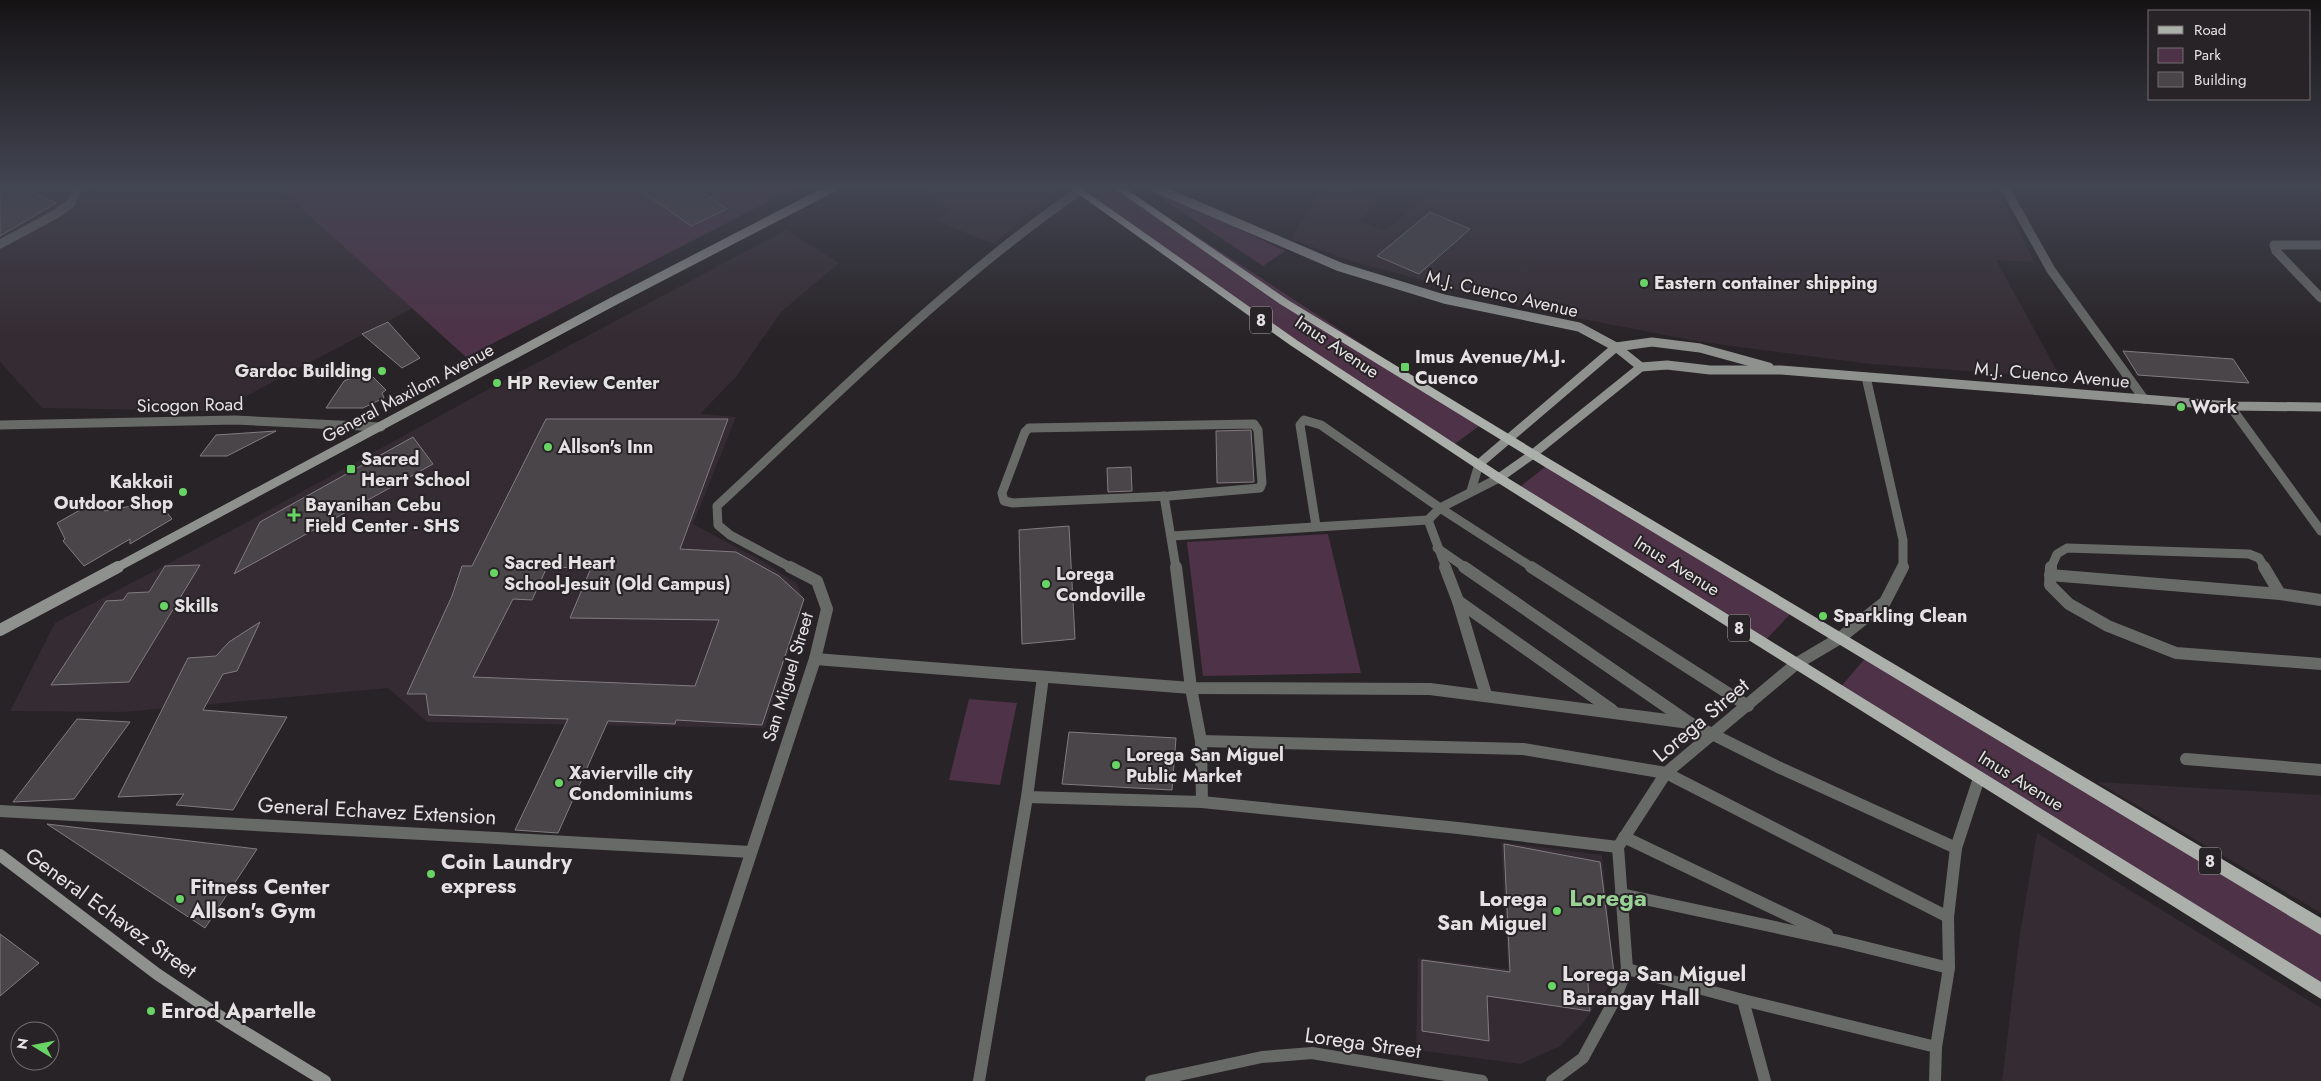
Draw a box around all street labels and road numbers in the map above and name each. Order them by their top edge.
street label: M.J. Cuenco Avenue [1423,264,1581,324]
road number: 8 [1250,306,1272,334]
street label: Imus Avenue [1290,309,1384,385]
street label: General Maxilom Avenue [317,337,499,449]
street label: M.J. Cuenco Avenue [1973,355,2131,395]
street label: Sicogon Road [136,391,244,419]
street label: Imus Avenue [1629,529,1725,603]
street label: San Miguel Street [756,608,820,745]
road number: 8 [1728,614,1750,641]
street label: Lorega Street [1647,671,1755,769]
street label: Imus Avenue [1973,744,2069,818]
street label: General Echavez Extension [257,790,497,832]
street label: General Echavez Street [19,840,203,986]
road number: 8 [2199,848,2221,874]
street label: Lorega Street [1303,1020,1423,1066]

